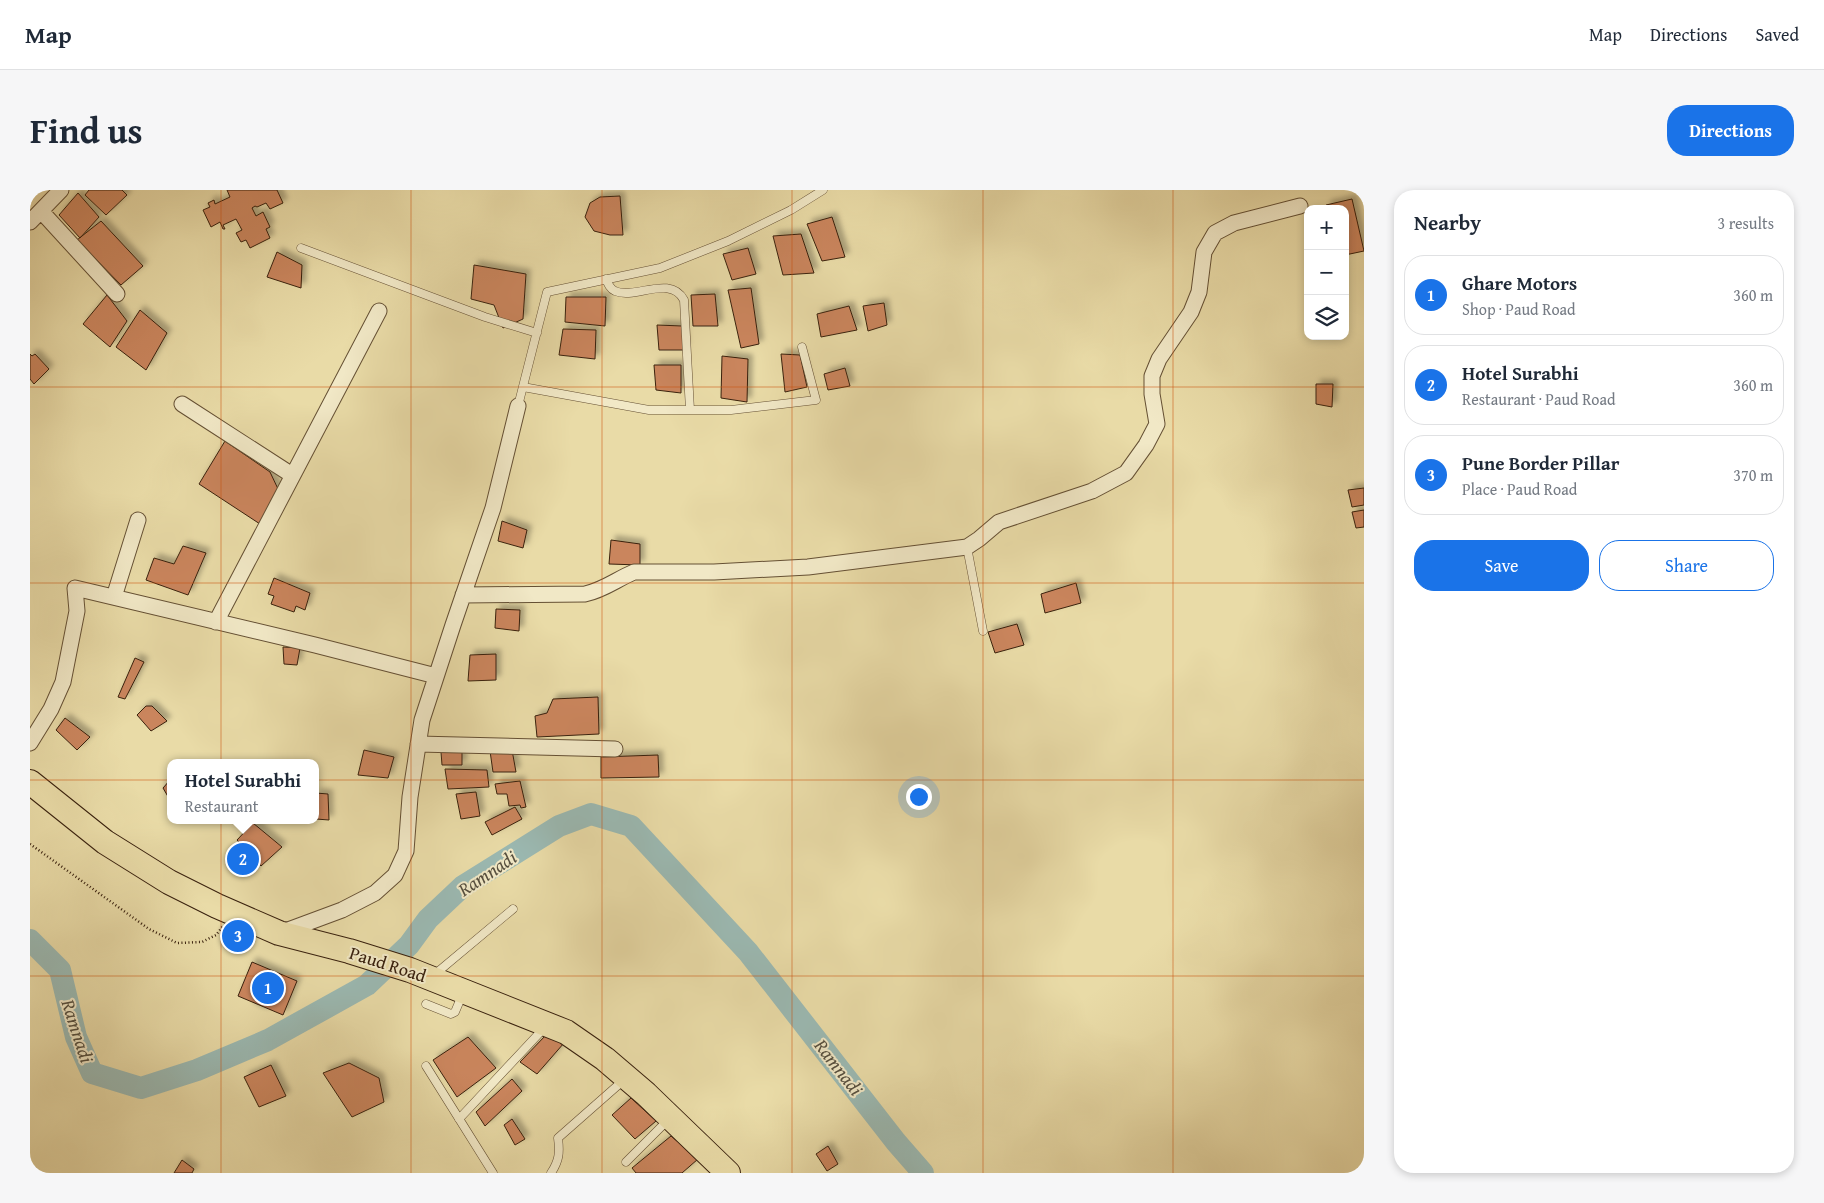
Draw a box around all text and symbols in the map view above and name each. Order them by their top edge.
text: Map [25,17,72,52]
text: Map [1589,21,1622,48]
text: Directions [1650,21,1727,48]
text: Saved [1755,21,1799,48]
text: Find us [30,105,143,156]
button: Directions [1667,105,1794,156]
map controls [1304,205,1349,340]
button: + [1304,205,1349,250]
text: Nearby [1414,207,1481,238]
text: 3 results [1717,211,1774,235]
button: − [1304,250,1349,295]
text: Ghare Motors [1462,269,1577,297]
text: 1 [1427,283,1435,307]
text: 360 m [1733,283,1773,307]
button: layers [1304,295,1349,340]
text: Shop · Paud Road [1462,297,1576,321]
text: Hotel Surabhi [1462,359,1579,387]
text: 2 [1427,373,1435,397]
text: 360 m [1733,373,1773,397]
text: Restaurant · Paud Road [1462,387,1616,411]
text: Pune Border Pillar [1462,449,1619,477]
text: 3 [1427,463,1435,487]
text: 370 m [1733,463,1773,487]
text: Place · Paud Road [1462,477,1577,501]
button: Save [1414,540,1589,591]
button: Share [1599,540,1774,591]
popup [167,759,319,824]
text: Hotel Surabhi [185,766,301,794]
your location [906,784,932,810]
text: Restaurant [185,794,258,818]
pin: 2 [227,840,259,878]
water label: Ramnadi [451,843,522,903]
pin: 3 [222,917,254,955]
street label: Paud Road [346,939,430,989]
pin: 1 [252,969,284,1007]
water label: Ramnadi [54,995,101,1066]
water label: Ramnadi [807,1032,870,1101]

